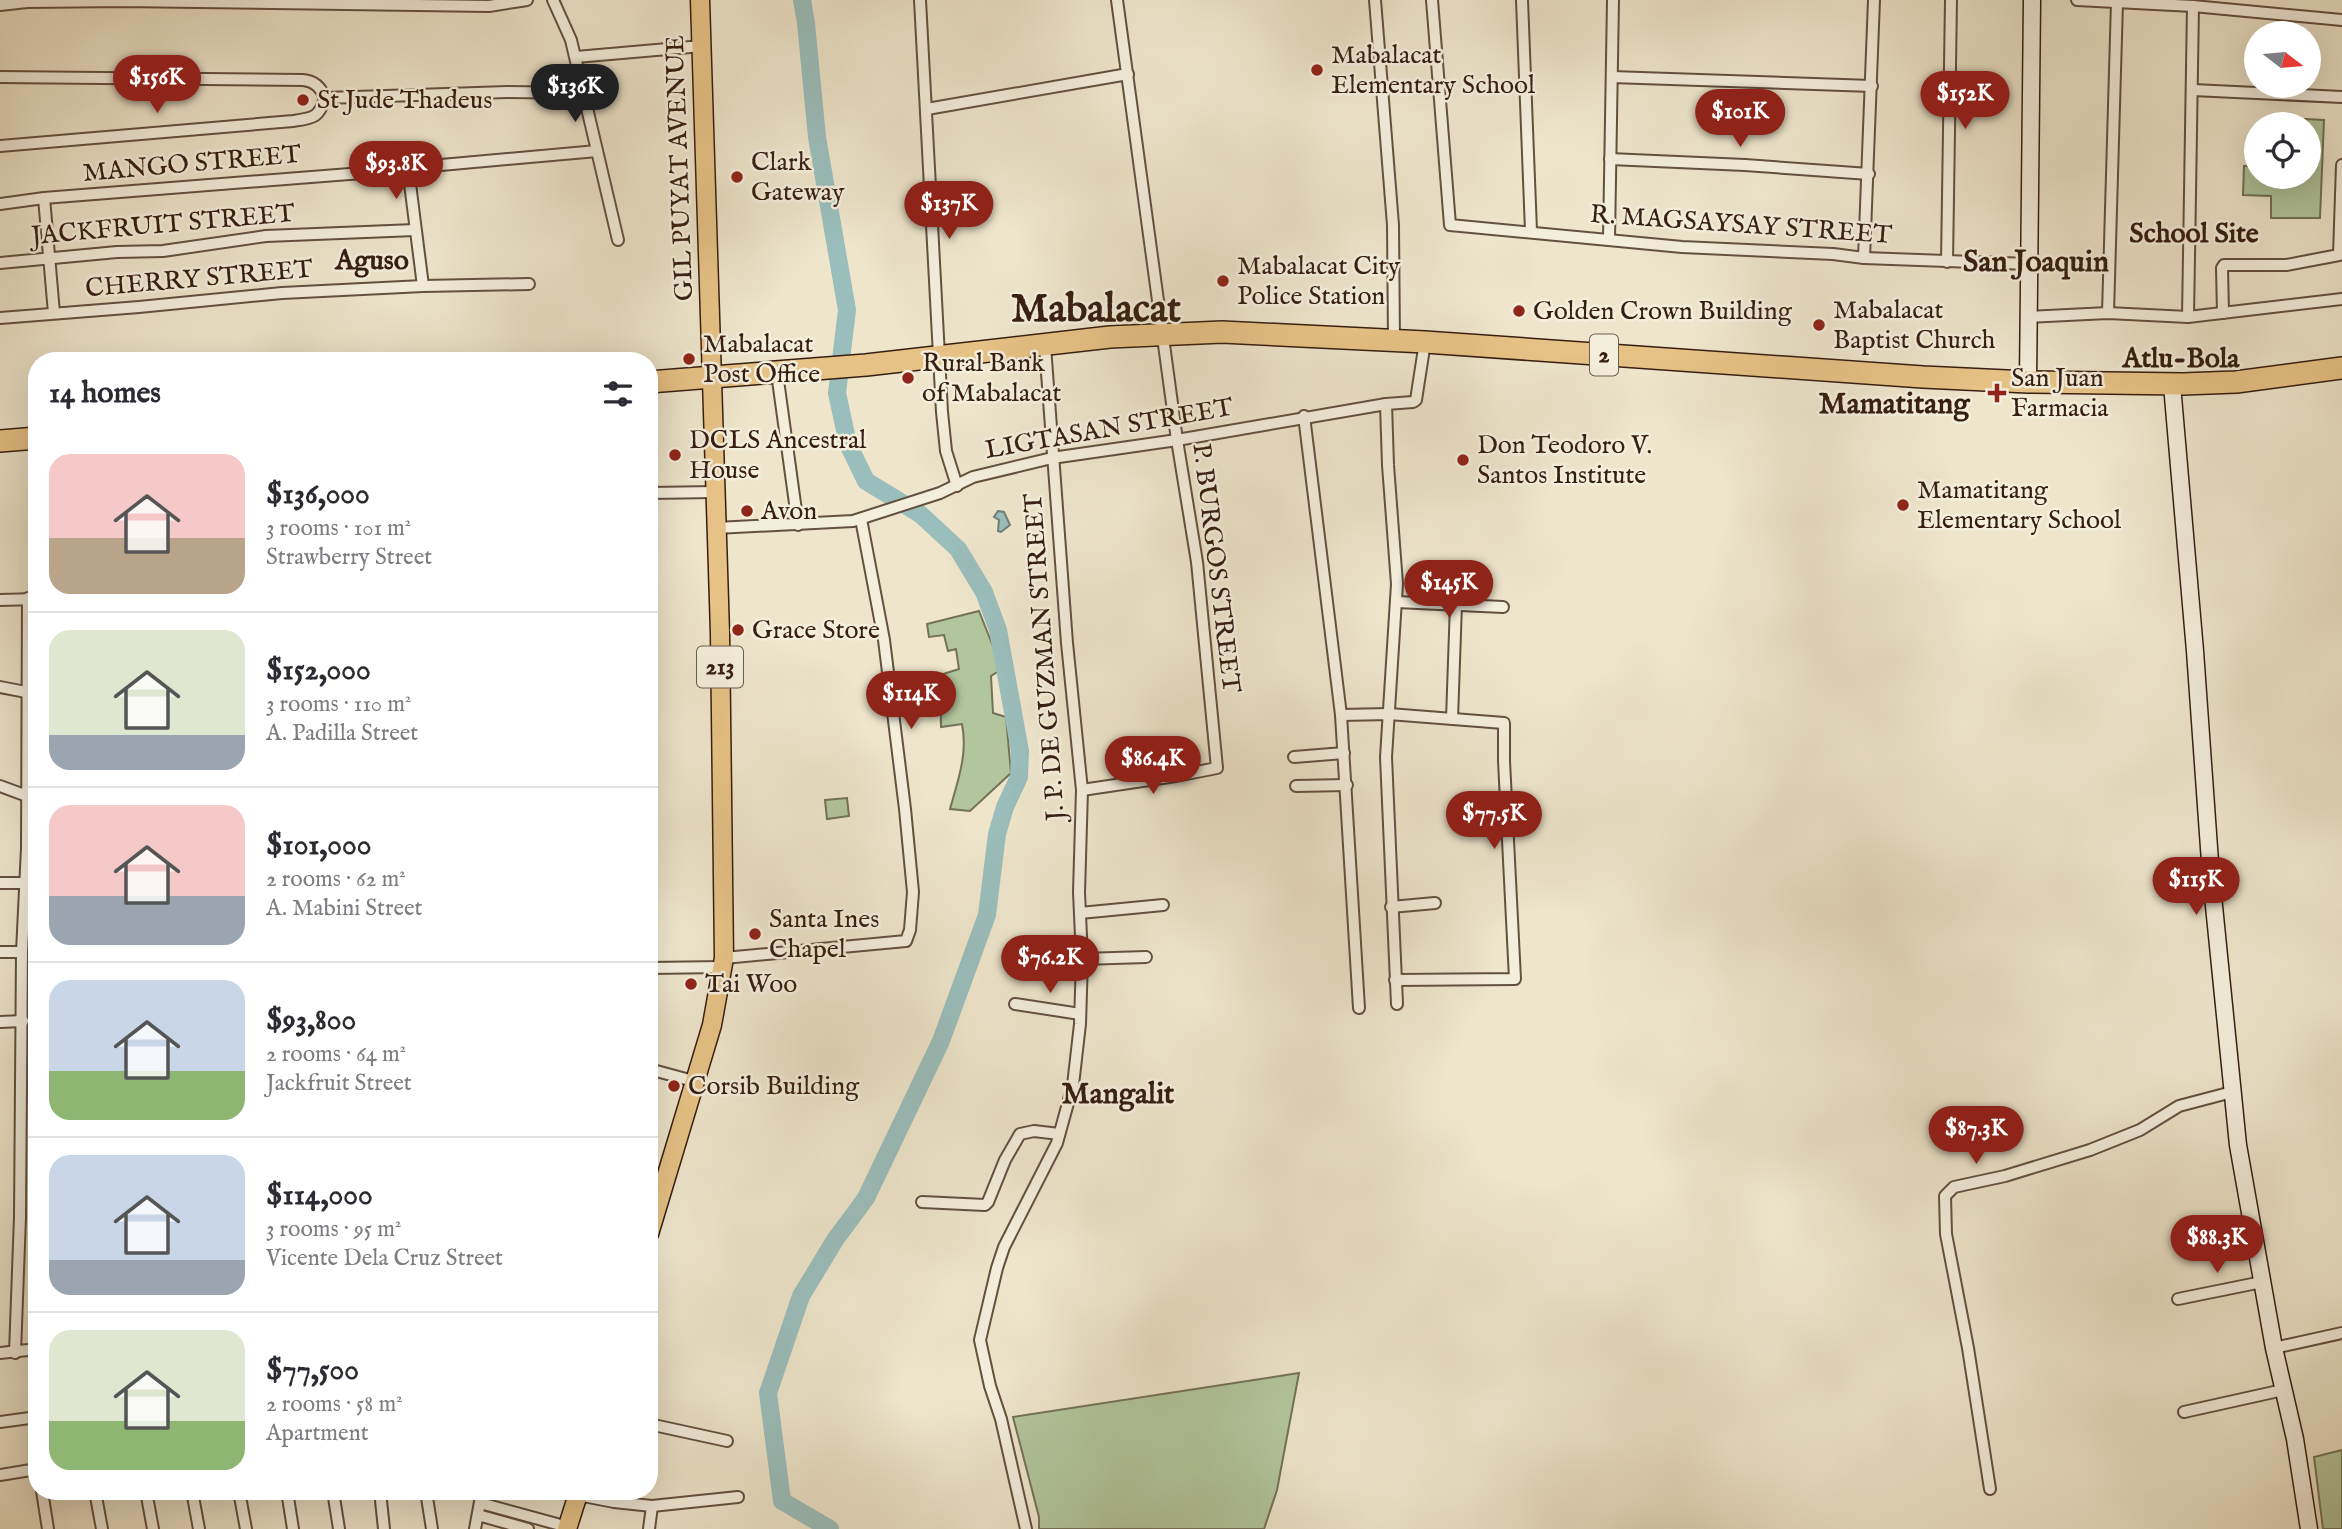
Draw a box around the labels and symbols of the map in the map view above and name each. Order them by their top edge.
north arrow [2244,21,2320,98]
street label: GIL PUYAT AVENUE [659,35,701,301]
place label: Mabalacat Elementary School [1331,39,1536,102]
pin: $156K [108,55,206,115]
marker: Mabalacat Elementary School [1309,62,1325,78]
pin: $136K [526,64,624,124]
pin: $152K [1916,72,2014,131]
place label: St Jude Thadeus [317,84,492,117]
pin: $101K [1691,90,1789,149]
marker: St Jude Thadeus [295,92,311,108]
street label: MANGO STREET [82,138,303,190]
pin: $93.8K [339,142,453,201]
place label: Clark Gateway [751,146,845,209]
marker: Clark Gateway [729,169,745,185]
pin: $137K [900,182,998,241]
street label: JACKFRUIT STREET [27,197,296,253]
street label: R. MAGSAYSAY STREET [1589,198,1893,252]
district label: School Site [2129,217,2259,252]
district label: Aguso [334,244,409,279]
district label: San Joaquin [1963,244,2109,282]
place label: Mabalacat City Police Station [1237,250,1400,313]
street label: CHERRY STREET [84,253,314,305]
marker: Mabalacat City Police Station [1215,273,1231,289]
district label: Mabalacat [1011,285,1181,336]
place label: Mabalacat Baptist Church [1833,294,1996,357]
place label: Golden Crown Building [1533,295,1793,328]
marker: Golden Crown Building [1511,303,1527,319]
marker: Mabalacat Baptist Church [1811,317,1827,333]
place label: Mabalacat Post Office [703,328,820,391]
road number: 2 [1590,334,1618,376]
district label: Atlu-Bola [2122,342,2240,377]
place label: Rural Bank of Mabalacat [922,347,1062,410]
marker: Mabalacat Post Office [681,351,697,367]
place label: San Juan Farmacia [2011,362,2109,425]
marker: Rural Bank of Mabalacat [900,370,916,386]
marker: San Juan Farmacia [1989,385,2005,401]
district label: Mamatitang [1818,386,1971,424]
street label: LIGTASAN STREET [982,391,1236,467]
place label: DCLS Ancestral House [689,424,867,487]
place label: Don Teodoro V. Santos Institute [1477,429,1652,492]
street label: P. BURGOS STREET [1184,441,1248,695]
marker: DCLS Ancestral House [667,447,683,463]
marker: Don Teodoro V. Santos Institute [1455,452,1471,468]
place label: Mamatitang Elementary School [1917,474,2122,537]
street label: J. P. DE GUZMAN STREET [1017,492,1073,825]
place label: Avon [760,495,817,528]
marker: Mamatitang Elementary School [1895,497,1911,513]
marker: Avon [739,503,755,519]
pin: $145K [1400,560,1498,620]
place label: Grace Store [752,614,880,647]
marker: Grace Store [730,622,746,638]
road number: 213 [697,646,743,688]
pin: $114K [862,672,960,731]
pin: $86.4K [1096,736,1210,796]
pin: $77.5K [1437,792,1551,851]
pin: $115K [2147,858,2245,917]
place label: Santa Ines Chapel [769,903,879,966]
marker: Santa Ines Chapel [747,926,763,942]
pin: $76.2K [993,936,1107,995]
place label: Tai Woo [705,968,797,1001]
marker: Tai Woo [683,976,699,992]
place label: Corsib Building [688,1070,860,1103]
district label: Mangalit [1062,1076,1175,1114]
marker: Corsib Building [666,1078,682,1094]
pin: $87.3K [1919,1106,2033,1166]
pin: $88.3K [2160,1216,2274,1275]

